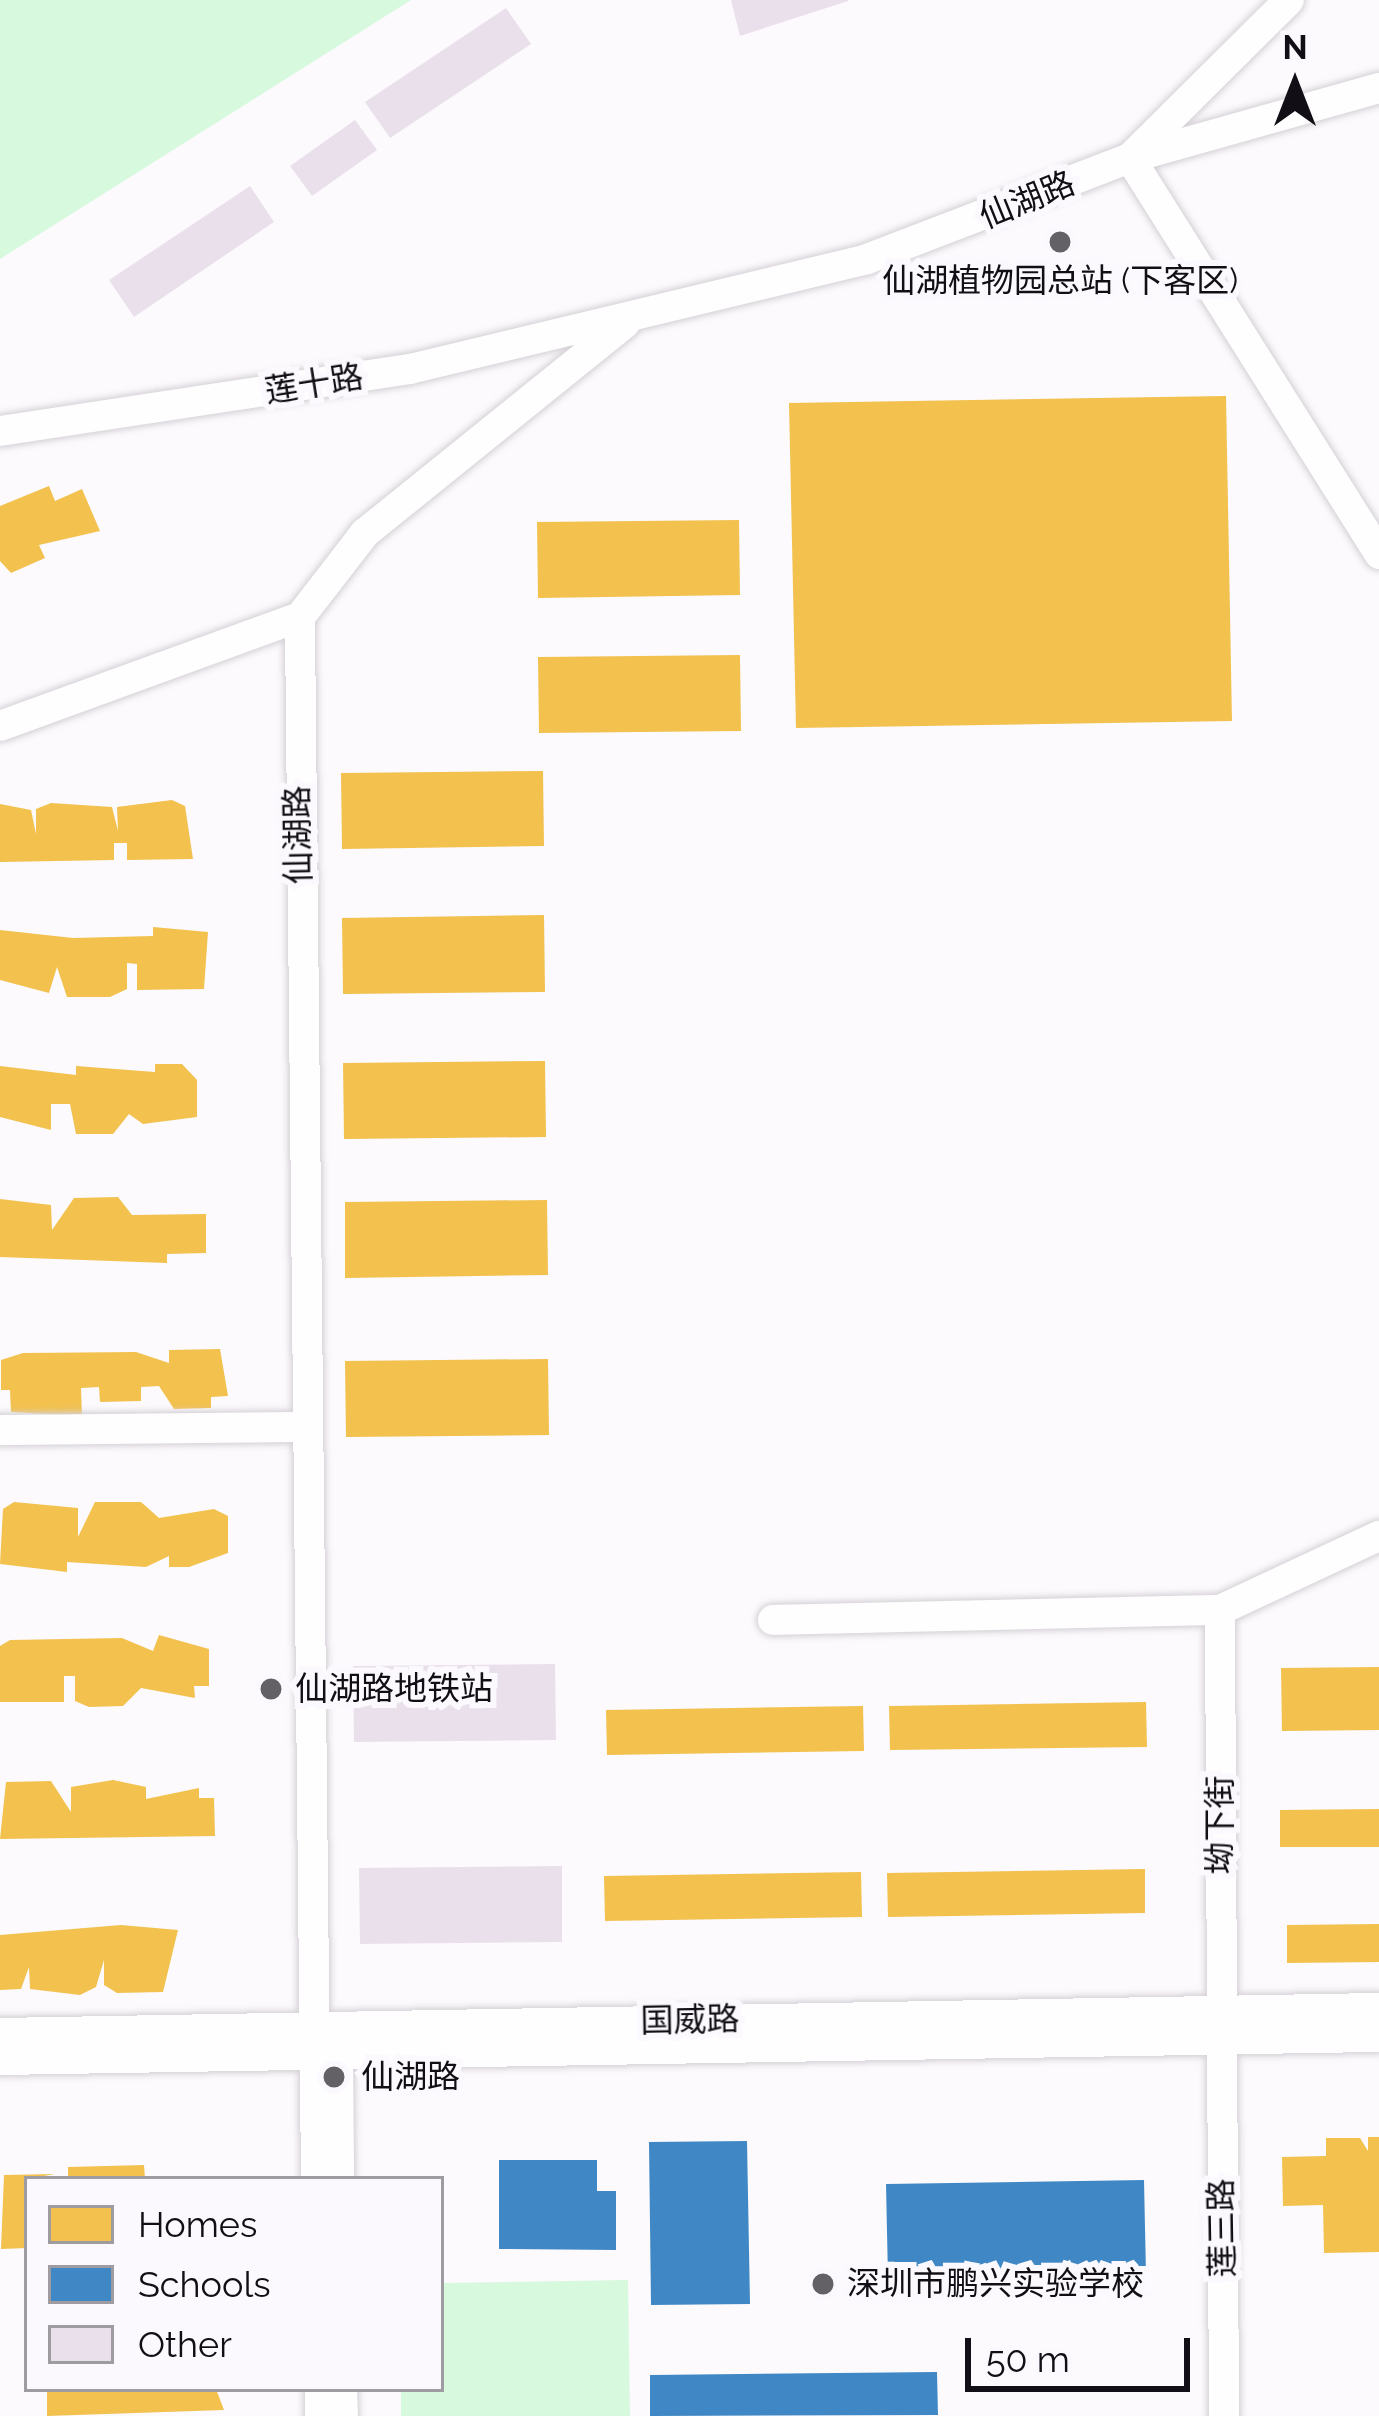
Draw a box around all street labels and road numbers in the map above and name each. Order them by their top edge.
street label: 仙湖路 [974,163,1080,237]
street label: 莲十路 [262,357,366,411]
street label: 仙湖路 [277,785,319,885]
street label: 坳下街 [1200,1776,1240,1874]
street label: 国威路 [640,1999,740,2041]
street label: 莲三路 [1201,2178,1243,2278]

